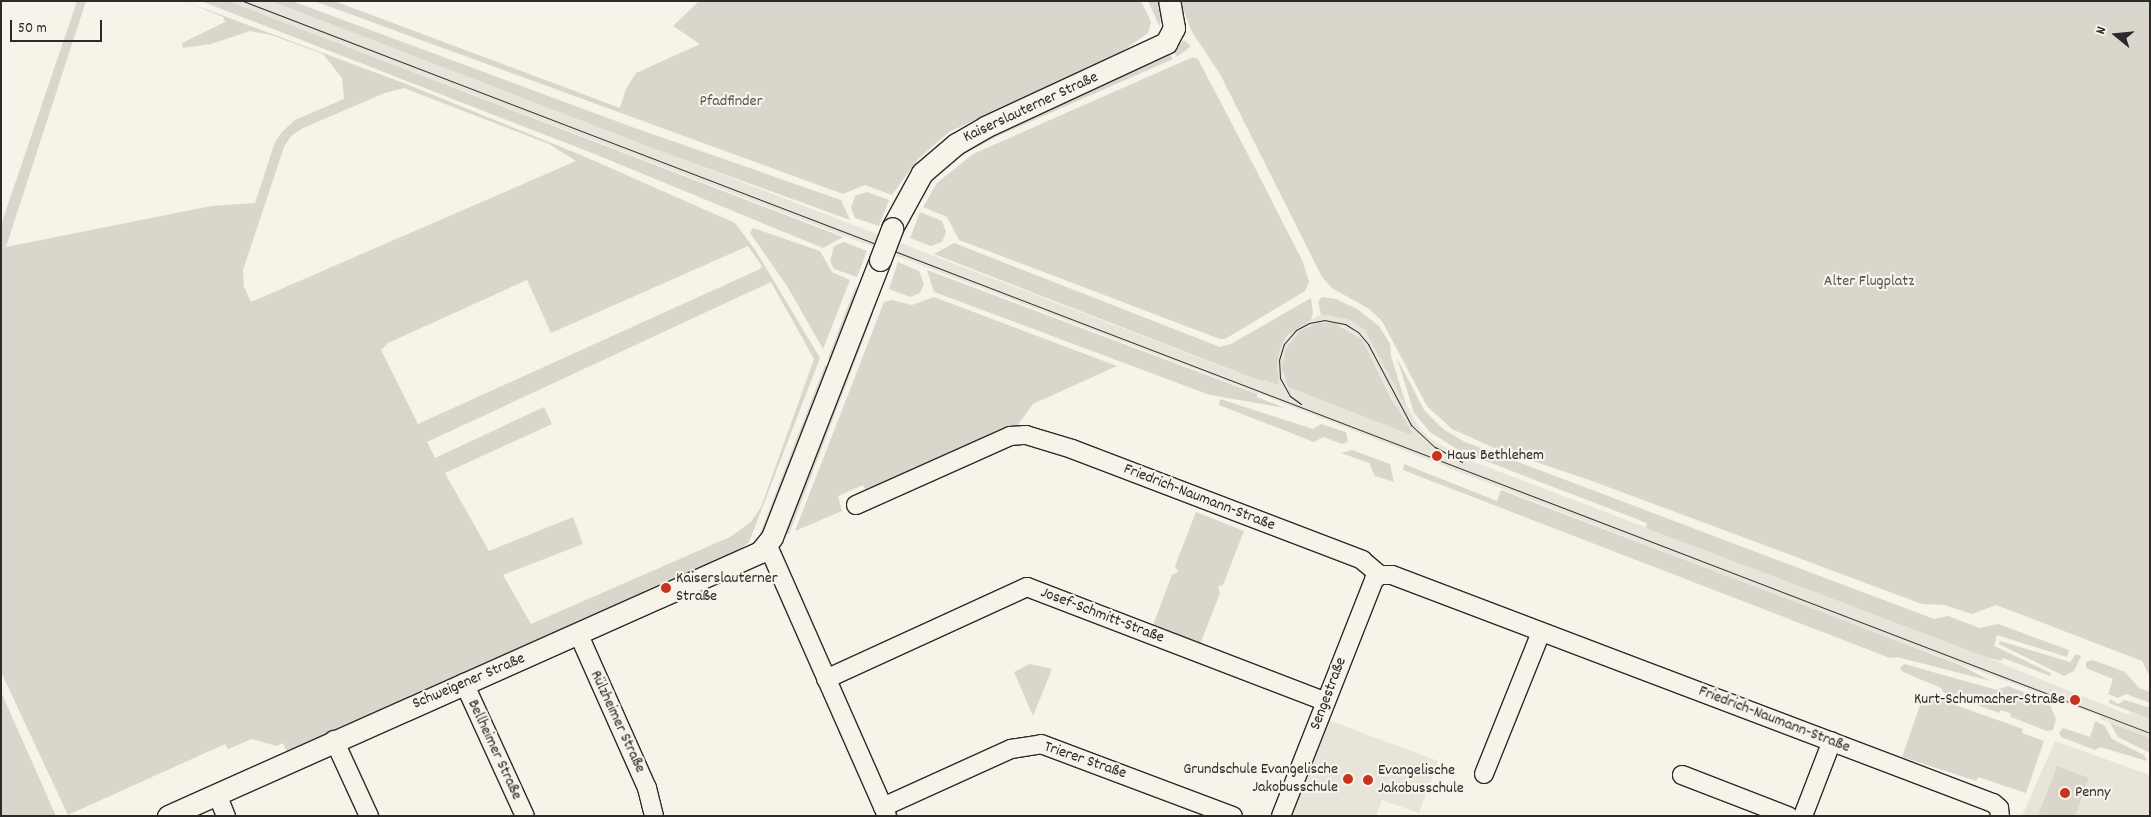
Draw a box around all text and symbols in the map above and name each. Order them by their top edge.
scale bar [12,10,105,42]
north arrow [2091,10,2141,60]
text: 50 m [18,18,47,40]
text: N [2091,24,2112,37]
street label: Kaiserslauterner Straße [961,68,1101,148]
park label: Pfadfinder [699,92,763,112]
park label: Alter Flugplatz [1824,272,1914,292]
place label: Haus Bethlehem [1447,446,1544,466]
marker: Haus Bethlehem [1431,450,1443,462]
street label: Friedrich-Naumann-Straße [1121,460,1277,536]
place label: Kaiserslauterner Straße [676,569,778,607]
marker: Kaiserslauterner Straße [660,582,672,594]
street label: Josef-Schmitt-Straße [1037,584,1167,648]
street label: Schweigener Straße [410,650,528,714]
street label: Sengestraße [1306,655,1352,733]
street label: Rülzheimer Straße [585,668,649,776]
street label: Friedrich-Naumann-Straße [1696,682,1852,758]
place label: Kurt-Schumacher-Straße [1914,690,2065,710]
marker: Kurt-Schumacher-Straße [2069,694,2081,706]
street label: Bellheimer Straße [462,697,526,803]
street label: Trierer Straße [1041,738,1129,784]
place label: Grundschule Evangelische Jakobusschule [1183,760,1338,798]
place label: Evangelische Jakobusschule [1378,761,1464,799]
marker: Grundschule Evangelische Jakobusschule [1342,773,1354,785]
marker: Evangelische Jakobusschule [1362,774,1374,786]
place label: Penny [2075,783,2111,803]
marker: Penny [2059,787,2071,799]

